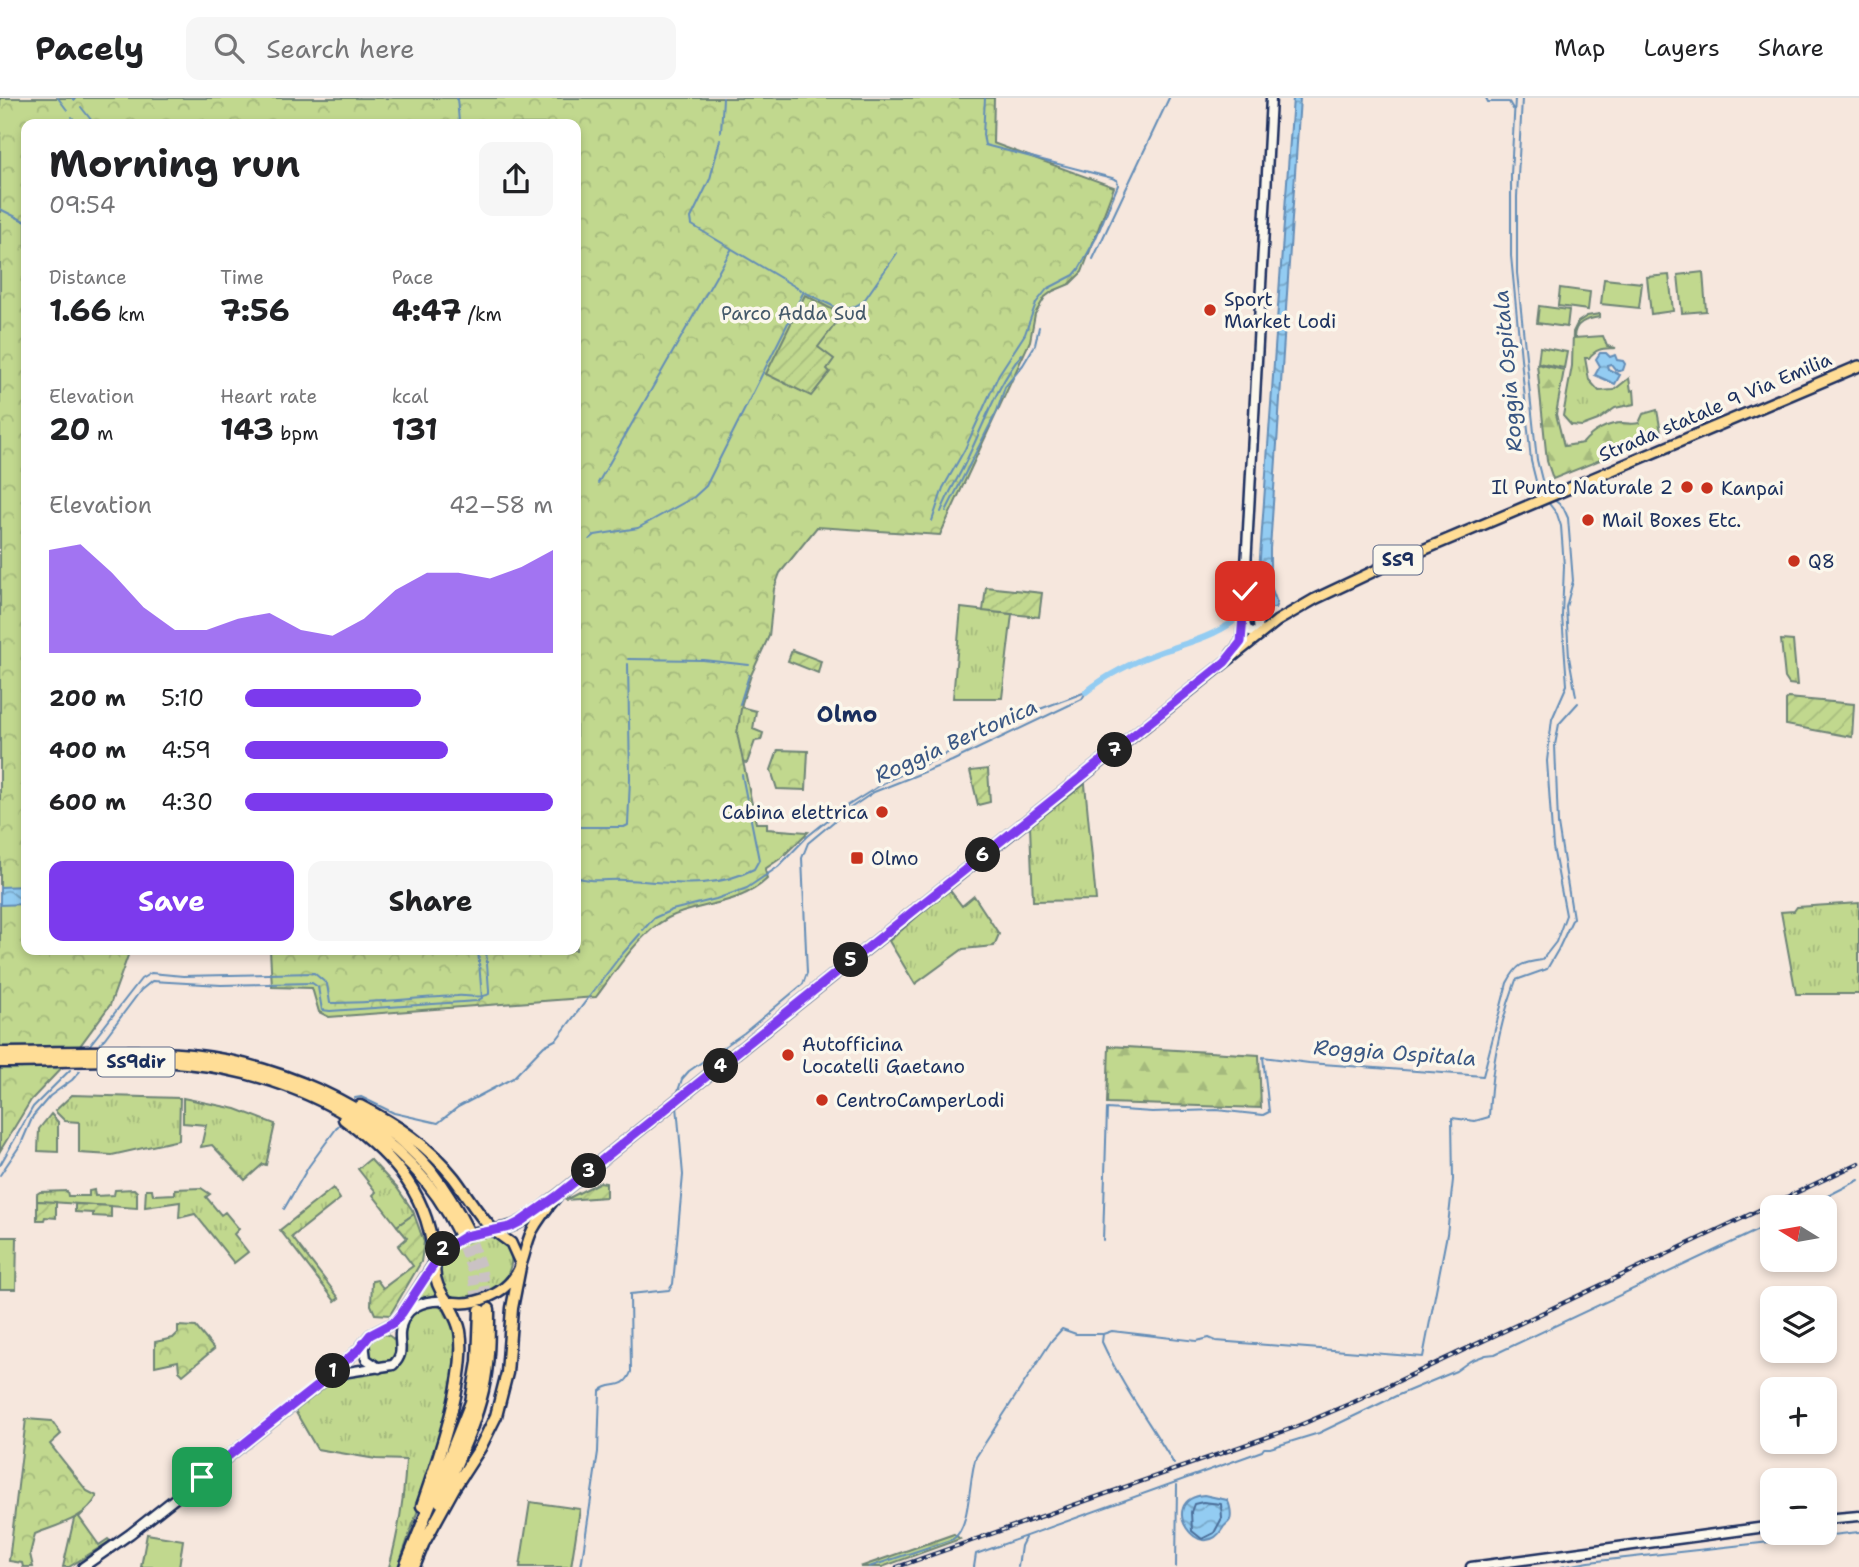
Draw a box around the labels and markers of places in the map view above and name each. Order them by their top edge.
place label: Sport Market Lodi [1224,287,1336,334]
marker: Sport Market Lodi [1202,302,1218,318]
place label: Il Punto Naturale 2 [1491,475,1673,500]
place label: Kanpai [1721,476,1784,501]
marker: Il Punto Naturale 2 [1679,479,1695,495]
marker: Kanpai [1699,480,1715,496]
place label: Mail Boxes Etc. [1602,508,1741,533]
marker: Mail Boxes Etc. [1580,512,1596,528]
place label: Q8 [1808,549,1835,574]
marker: Q8 [1786,553,1802,569]
pin [1215,561,1275,621]
pin: 7 [1098,732,1132,768]
place label: Cabina elettrica [722,800,868,825]
marker: Cabina elettrica [874,804,890,820]
pin: 6 [965,838,1000,872]
place label: Olmo [871,846,918,871]
marker: Olmo [849,850,865,866]
pin: 5 [834,942,868,978]
place label: Autofficina Locatelli Gaetano [802,1032,965,1079]
marker: Autofficina Locatelli Gaetano [780,1047,796,1063]
pin: 4 [704,1048,738,1084]
place label: CentroCamperLodi [836,1088,1005,1113]
marker: CentroCamperLodi [814,1092,830,1108]
pin: 3 [572,1154,606,1188]
pin: 2 [426,1232,460,1266]
pin: 1 [316,1354,350,1388]
pin [172,1447,232,1507]

